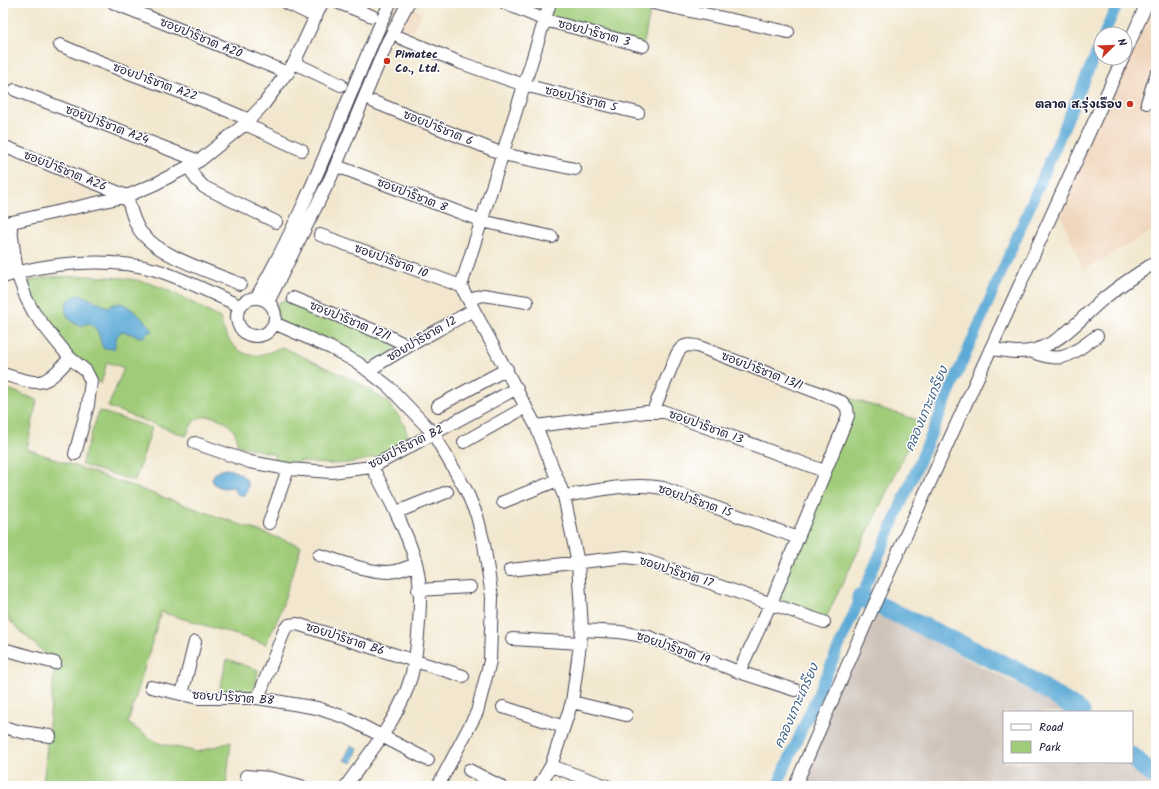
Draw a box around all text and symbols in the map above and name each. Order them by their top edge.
street label: ซอยปาริชาต A20 [157,13,245,63]
street label: ซอยปาริชาต 3 [556,14,632,52]
north arrow [1093,26,1133,66]
text: N [1112,36,1131,49]
place label: Pimatec Co., Ltd. [395,45,440,78]
marker: Pimatec Co., Ltd. [382,56,392,66]
street label: ซอยปาริชาต A22 [110,58,200,106]
street label: ซอยปาริชาต 5 [543,81,621,118]
place label: ตลาด ส.รุ่งเรือง [1035,95,1122,114]
marker: ตลาด ส.รุ่งเรือง [1125,99,1135,109]
street label: ซอยปาริชาต A24 [62,100,152,150]
street label: ซอยปาริชาต 6 [400,105,476,151]
street label: ซอยปาริชาต A26 [20,146,110,196]
street label: ซอยปาริชาต 8 [374,173,451,218]
street label: ซอยปาริชาต 10 [351,239,431,283]
street label: ซอยปาริชาต 12/1 [306,296,394,346]
street label: ซอยปาริชาต 12 [383,311,461,367]
street label: ซอยปาริชาต 13/1 [718,347,806,395]
water label: คลองเกาะเกรียง [900,362,955,455]
street label: ซอยปาริชาต 13 [666,405,746,449]
street label: ซอยปาริชาต B2 [365,420,447,474]
street label: ซอยปาริชาต 15 [655,479,736,523]
street label: ซอยปาริชาต 17 [637,551,716,593]
street label: ซอยปาริชาต B6 [303,617,387,661]
street label: ซอยปาริชาต 19 [633,626,713,670]
water label: คลองเกาะเกรียง [769,659,826,752]
street label: ซอยปาริชาต B8 [191,686,275,710]
legend [1003,711,1133,763]
text: Road [1039,718,1064,737]
text: Park [1039,738,1061,757]

